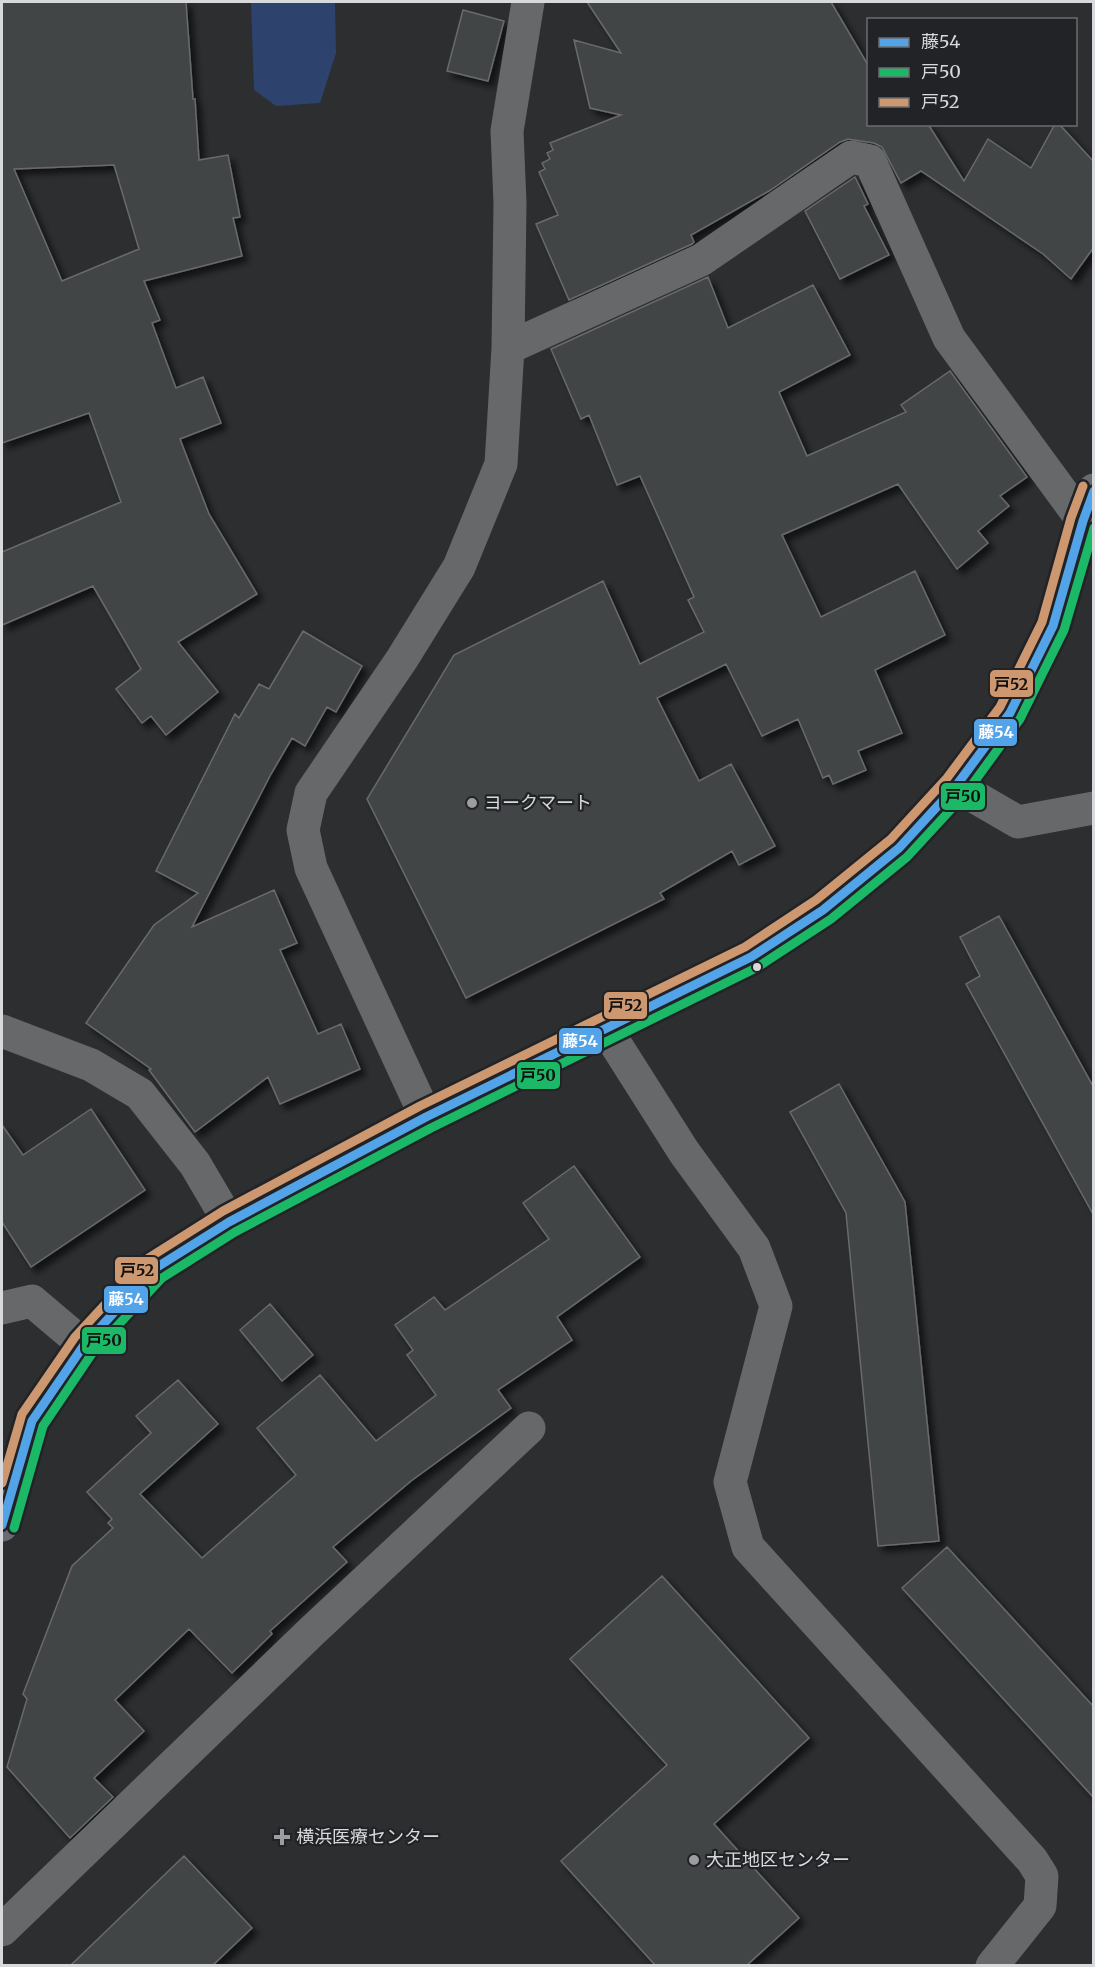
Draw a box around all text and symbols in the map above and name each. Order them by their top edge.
legend [867,18,1077,126]
text: 藤54 [921,30,960,53]
text: 戸50 [921,60,961,83]
text: 戸52 [921,90,959,113]
line badge: 戸52 [989,669,1034,698]
text: 戸52 [994,674,1028,694]
line badge: 藤54 [973,718,1018,747]
text: 藤54 [978,722,1014,742]
line badge: 戸50 [940,782,986,811]
text: 戸50 [945,786,981,806]
place label: ヨークマート [484,791,592,814]
marker: ヨークマート [465,796,479,810]
unlabelled marker [751,961,763,973]
line badge: 戸52 [603,991,648,1020]
text: 戸52 [608,995,642,1015]
line badge: 藤54 [558,1027,603,1055]
text: 藤54 [562,1031,598,1051]
line badge: 戸50 [516,1061,561,1090]
text: 戸50 [520,1065,556,1085]
line badge: 戸52 [114,1256,159,1285]
text: 戸52 [120,1260,154,1280]
line badge: 藤54 [103,1285,149,1314]
text: 藤54 [108,1289,144,1309]
line badge: 戸50 [81,1326,127,1355]
text: 戸50 [86,1330,122,1350]
place label: 横浜医療センター [296,1825,440,1848]
marker: 横浜医療センター [273,1828,291,1846]
place label: 大正地区センター [706,1848,850,1871]
marker: 大正地区センター [687,1853,701,1867]

